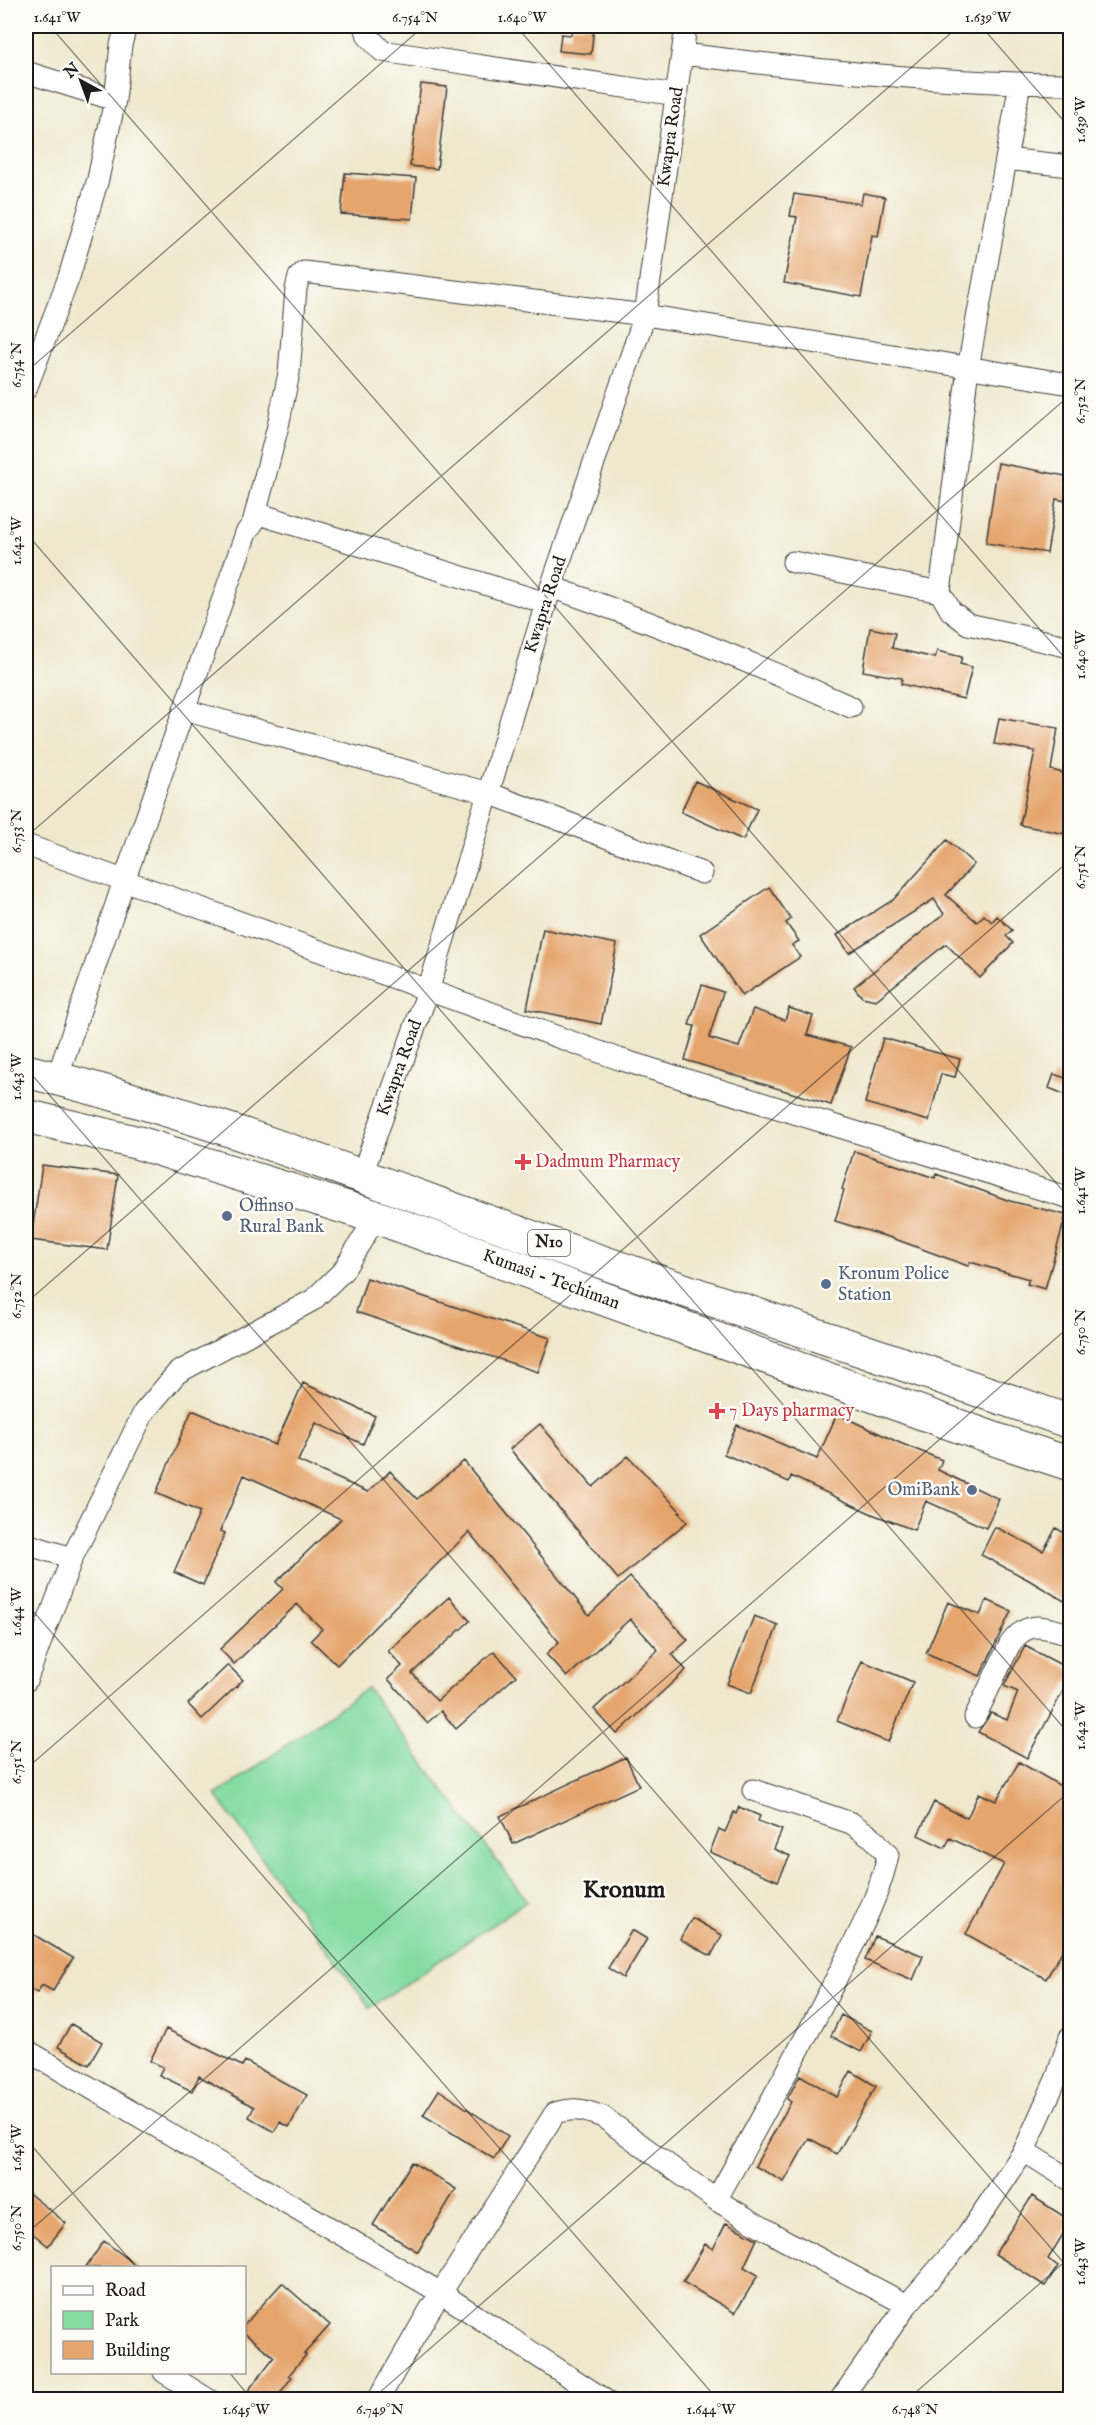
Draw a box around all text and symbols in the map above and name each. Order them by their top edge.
text: 1.641°W [33,8,81,27]
text: 6.754°N [392,8,438,27]
text: 1.640°W [498,8,547,27]
text: 1.639°W [965,8,1012,27]
north arrow [51,51,111,111]
text: N [60,59,84,84]
street label: Kwapra Road [653,85,689,189]
text: 1.639°W [1071,96,1090,143]
text: 6.754°N [7,342,26,388]
text: 6.752°N [1071,378,1090,424]
text: 1.642°W [7,516,26,565]
street label: Kwapra Road [519,553,573,657]
text: 1.640°W [1071,630,1090,679]
text: 6.753°N [7,809,26,853]
text: 6.751°N [1071,845,1090,889]
street label: Kwapra Road [372,1016,428,1119]
text: 1.643°W [7,1053,26,1101]
place label: Dadmum Pharmacy [535,1151,681,1174]
marker: Dadmum Pharmacy [516,1155,530,1169]
text: 1.641°W [1071,1167,1090,1215]
place label: Offinso Rural Bank [239,1195,324,1239]
marker: Offinso Rural Bank [220,1209,234,1223]
road number: N10 [528,1230,570,1256]
street label: Kumasi - Techiman [479,1244,623,1316]
place label: Kronum Police Station [838,1263,949,1307]
text: 6.752°N [7,1273,26,1319]
marker: Kronum Police Station [819,1277,833,1291]
text: 6.750°N [1071,1309,1090,1355]
place label: 7 Days pharmacy [729,1400,855,1423]
marker: 7 Days pharmacy [710,1404,724,1418]
place label: OmiBank [887,1479,960,1502]
marker: OmiBank [965,1483,979,1497]
text: 1.644°W [7,1587,26,1636]
text: 1.642°W [1071,1701,1090,1750]
text: 6.751°N [7,1740,26,1784]
district label: Kronum [583,1875,666,1906]
text: 1.645°W [7,2124,26,2171]
text: 6.750°N [7,2205,26,2251]
text: 1.643°W [1071,2238,1090,2286]
legend [51,2266,246,2374]
text: Road [105,2280,146,2303]
text: Park [105,2310,140,2333]
text: Building [105,2340,170,2363]
text: 1.645°W [223,2400,270,2419]
text: 6.749°N [356,2400,404,2419]
text: 1.644°W [687,2400,736,2419]
text: 6.748°N [892,2400,938,2419]

